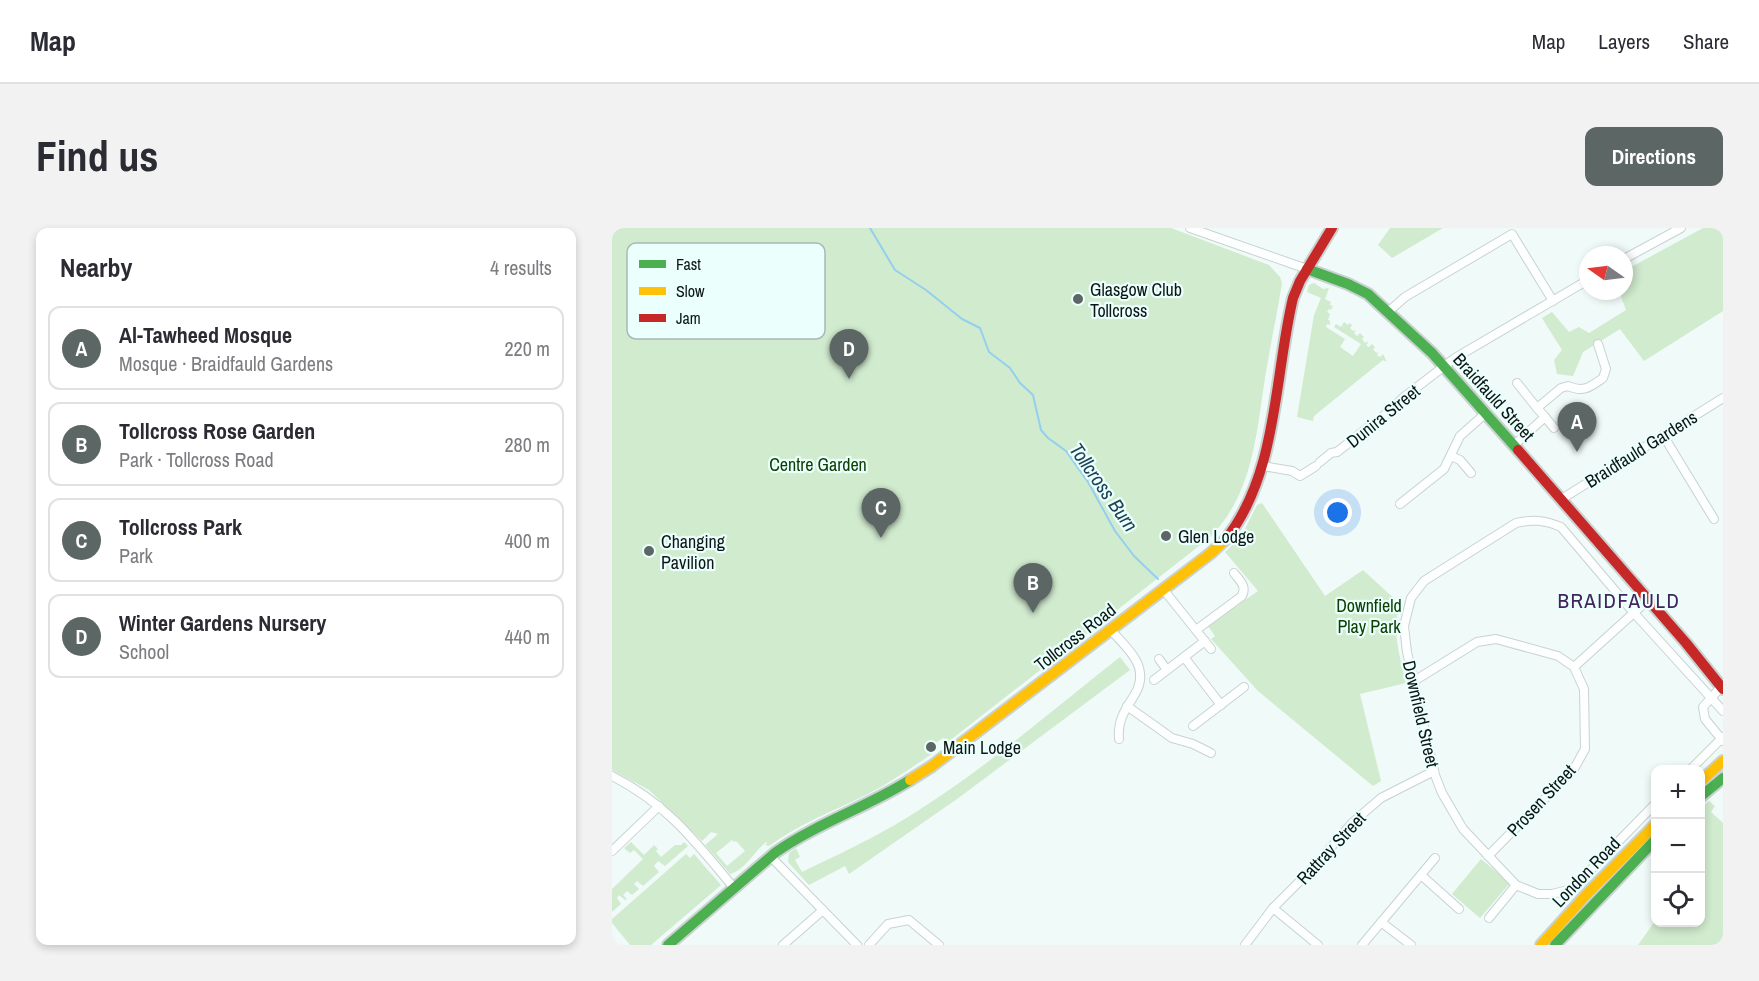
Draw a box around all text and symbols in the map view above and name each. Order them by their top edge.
text: Map [30,22,76,60]
text: Map [1532,27,1565,56]
text: Layers [1598,27,1650,56]
text: Share [1683,27,1729,56]
button: Directions [1585,127,1723,186]
text: Find us [36,128,158,184]
legend [627,243,825,339]
north arrow [1579,246,1633,300]
text: Nearby [60,250,132,285]
text: Fast [676,253,701,275]
text: 4 results [490,254,552,281]
place label: Glasgow Club Tollcross [1090,277,1182,323]
text: Slow [676,280,705,302]
marker: Glasgow Club Tollcross [1071,292,1085,306]
text: Jam [676,307,701,329]
text: Al-Tawheed Mosque [119,320,292,350]
pin: D [830,330,868,379]
text: A [76,335,87,362]
text: 220 m [504,335,550,362]
street label: Braidfauld Street [1448,347,1540,447]
text: Mosque · Braidfauld Gardens [119,350,333,377]
street label: Dunira Street [1341,379,1425,453]
pin: A [1558,402,1596,452]
street label: Braidfauld Gardens [1580,404,1702,494]
text: Tollcross Rose Garden [119,416,315,446]
text: B [76,431,87,458]
text: 280 m [504,431,550,458]
water label: Tollcross Burn [1064,437,1144,537]
text: Park · Tollcross Road [119,446,274,473]
park label: Centre Garden [769,452,867,477]
pin: C [862,488,900,538]
your location [1323,498,1352,527]
text: Tollcross Park [119,512,242,542]
place label: Glen Lodge [1178,524,1254,549]
text: C [76,527,87,554]
text: 400 m [504,527,550,554]
place label: Changing Pavilion [661,529,726,575]
marker: Glen Lodge [1159,529,1173,543]
text: Park [119,542,153,569]
marker: Changing Pavilion [642,544,656,558]
pin: B [1014,564,1052,613]
district label: BRAIDFAULD [1557,586,1681,615]
park label: Downfield Play Park [1336,593,1402,639]
street label: Tollcross Road [1029,597,1121,677]
text: Winter Gardens Nursery [119,608,326,638]
text: D [76,623,87,650]
text: 440 m [504,623,550,650]
text: School [119,638,169,665]
street label: Downfield Street [1397,658,1445,770]
place label: Main Lodge [943,735,1021,760]
marker: Main Lodge [924,740,938,754]
street label: Prosen Street [1501,758,1581,842]
map controls [1651,765,1705,927]
button: + [1651,765,1705,819]
street label: Rattray Street [1291,806,1371,890]
button: − [1651,819,1705,873]
street label: London Road [1546,831,1626,913]
button: locate [1651,873,1705,927]

